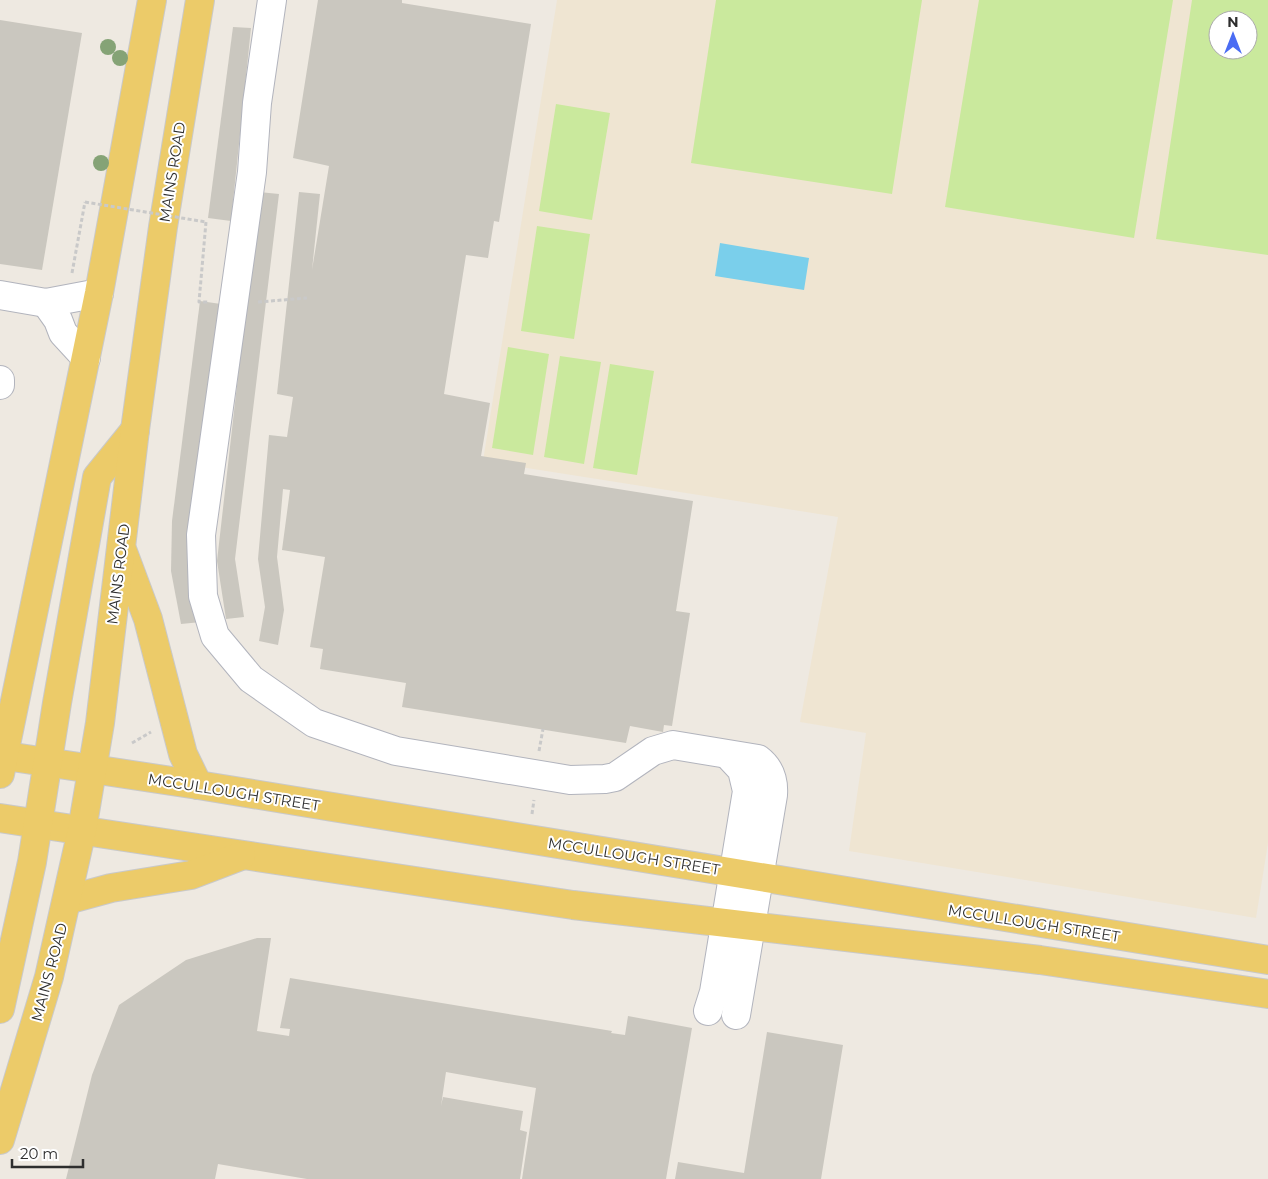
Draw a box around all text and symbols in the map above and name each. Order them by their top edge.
north arrow [1208,10,1258,60]
text: N [1227,13,1239,31]
street label: MAINS ROAD [155,120,189,224]
street label: MAINS ROAD [102,523,134,625]
street label: MCCULLOUGH STREET [147,769,322,815]
street label: MCCULLOUGH STREET [547,833,722,879]
street label: MCCULLOUGH STREET [947,900,1122,946]
street label: MAINS ROAD [27,921,71,1023]
scale bar [12,1136,84,1168]
text: 20 m [20,1144,58,1163]

